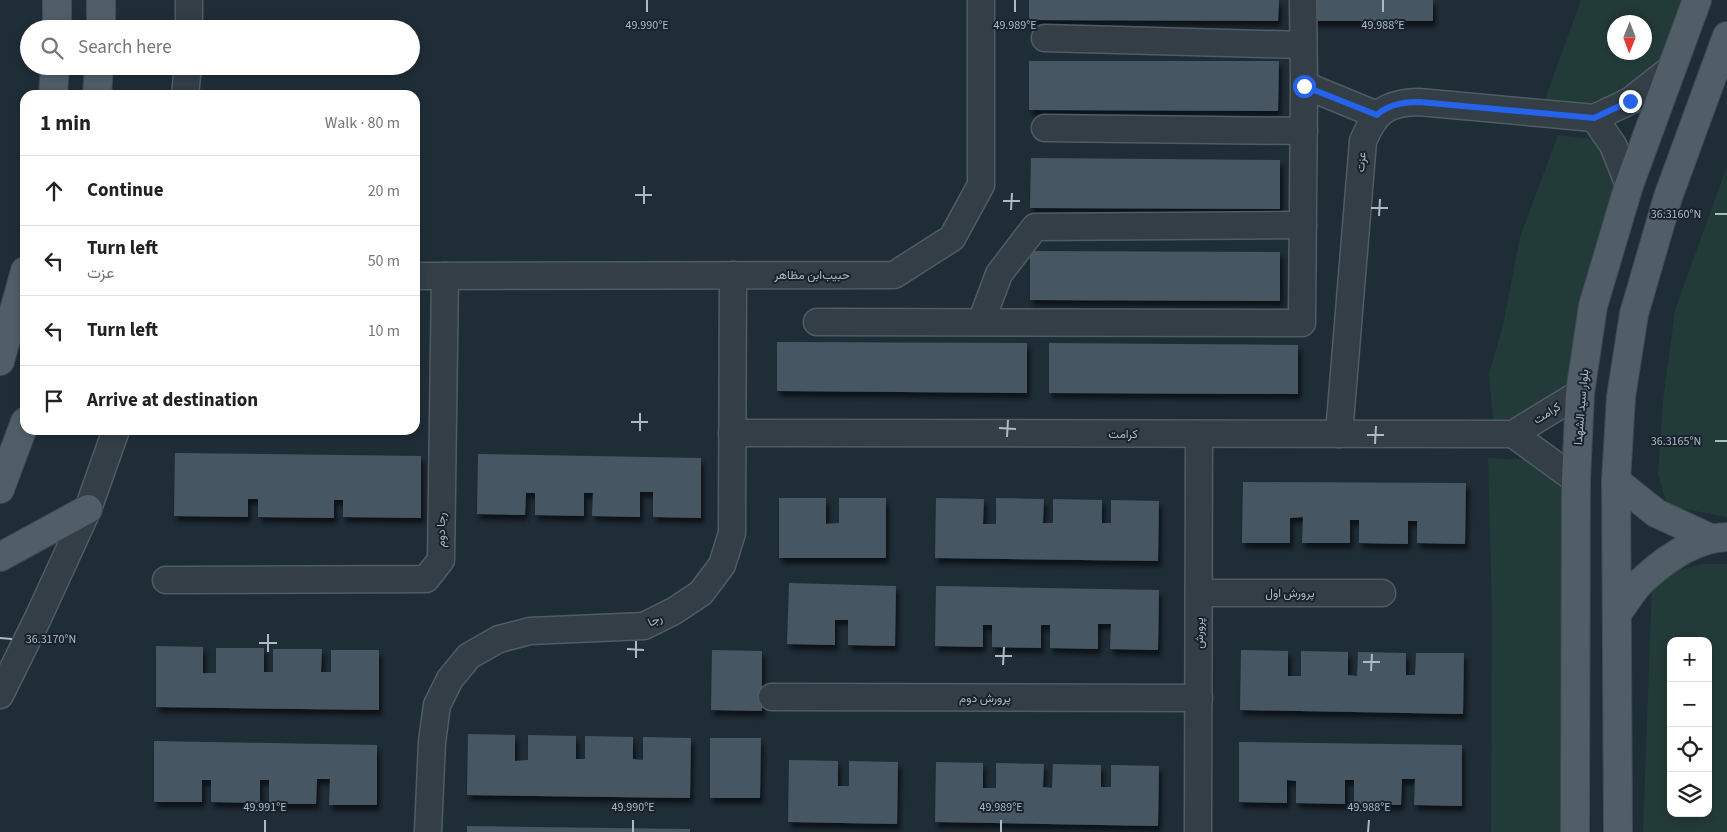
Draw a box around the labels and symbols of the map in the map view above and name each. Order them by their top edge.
north arrow [1607,15,1652,60]
text: 49.990°E [625,17,669,34]
text: 49.989°E [993,17,1037,34]
text: 49.988°E [1361,17,1405,34]
route start [1293,75,1316,98]
route end [1619,90,1642,113]
street label: عزت [1352,151,1371,173]
text: 36.3160°N [1651,206,1701,223]
street label: حبیب‌ابن مظاهر [773,267,850,284]
street label: بلوار سید الشهدا [1570,368,1593,446]
street label: کرامت [1530,398,1564,428]
street label: کرامت [1108,426,1138,443]
text: 36.3165°N [1651,433,1701,450]
street label: رجا دوم [433,512,450,548]
street label: پرورش اول [1265,585,1315,602]
street label: رجا [645,610,665,631]
street label: پرورش [1191,617,1208,649]
text: 36.3170°N [26,631,76,648]
street label: پرورش دوم [959,690,1011,707]
text: 49.991°E [243,799,287,816]
text: 49.990°E [611,799,655,816]
text: 49.989°E [979,799,1023,816]
text: 49.988°E [1347,799,1391,816]

